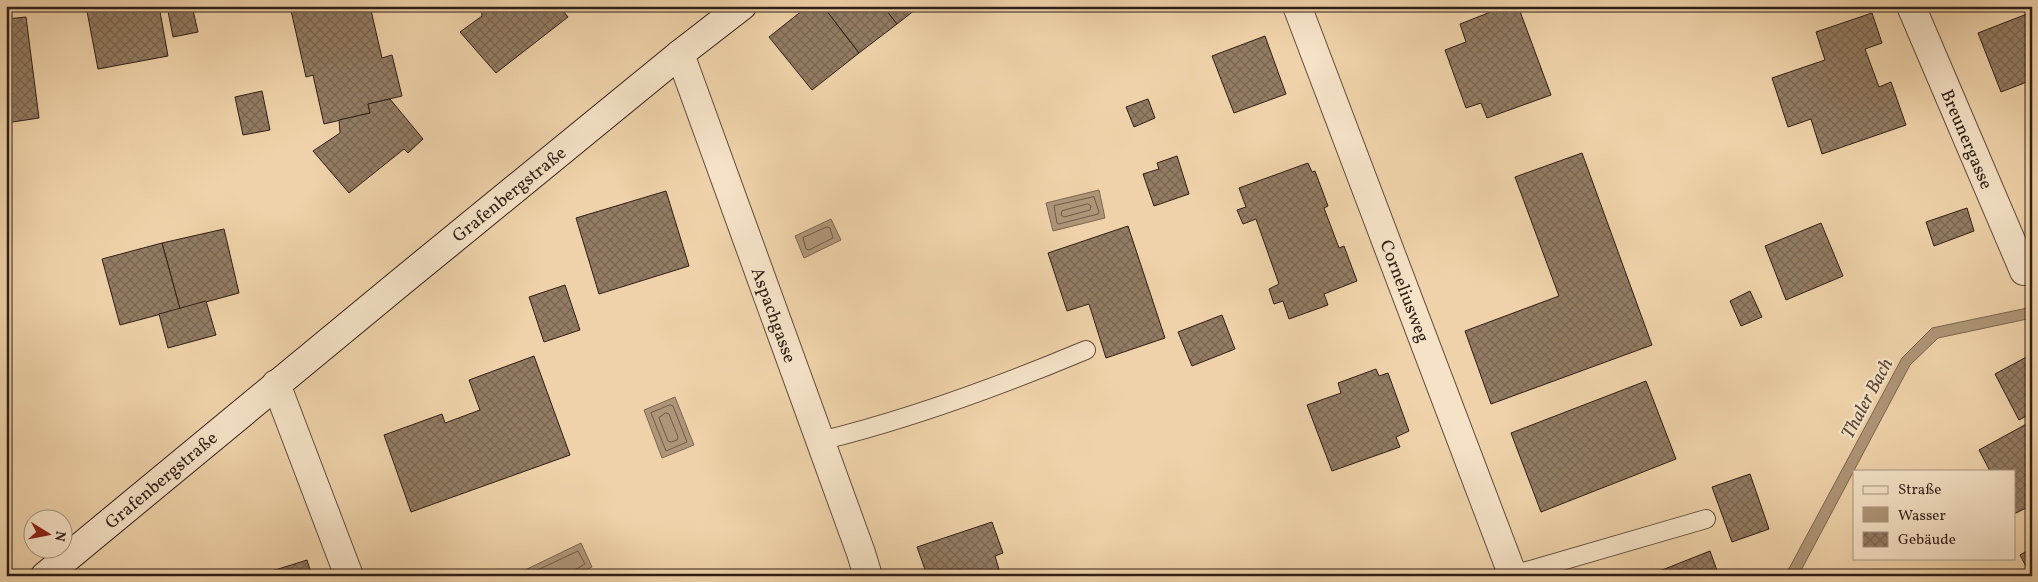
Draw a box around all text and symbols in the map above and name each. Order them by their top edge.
street label: Breunergasse [1933,86,1998,193]
street label: Grafenbergstraße [448,141,572,249]
street label: Corneliusweg [1373,237,1435,346]
street label: Aspachgasse [744,264,801,367]
water label: Thaler Bach [1836,354,1900,444]
street label: Grafenbergstraße [100,427,224,536]
legend [1853,470,2016,560]
text: Straße [1898,480,1941,501]
text: Wasser [1898,506,1946,527]
north arrow [22,510,72,560]
text: N [49,529,70,543]
text: Gebäude [1898,530,1956,551]

